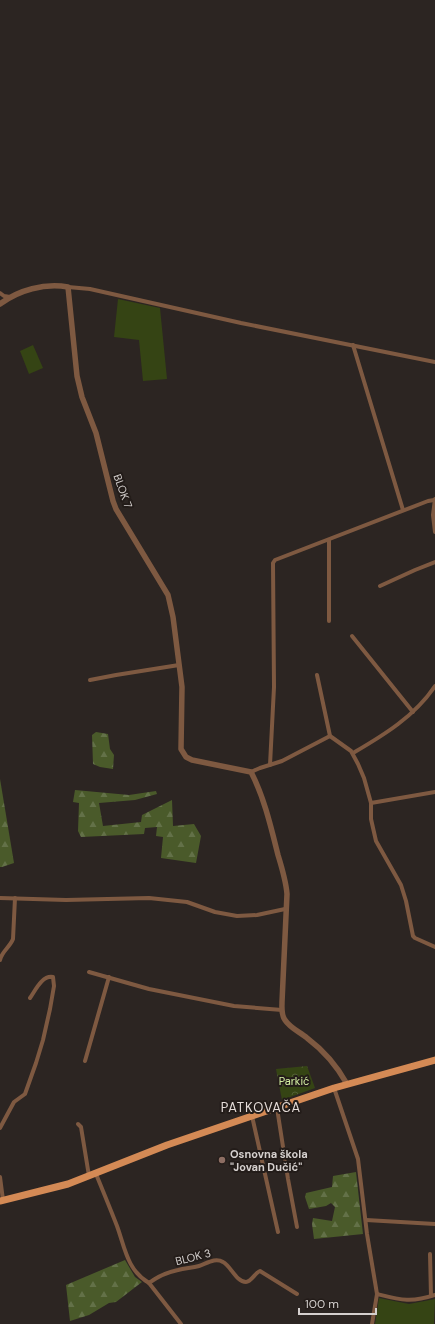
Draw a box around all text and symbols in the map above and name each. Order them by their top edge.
street label: BLOK 7 [110,472,136,510]
park label: Parkić [279,1074,309,1088]
district label: PATKOVAČA [221,1099,301,1116]
place label: Osnovna škola "Jovan Dučić" [230,1147,308,1174]
marker: Osnovna škola "Jovan Dučić" [217,1155,227,1165]
street label: BLOK 3 [174,1246,212,1268]
scale bar [299,1290,376,1316]
text: 100 m [305,1296,339,1312]

